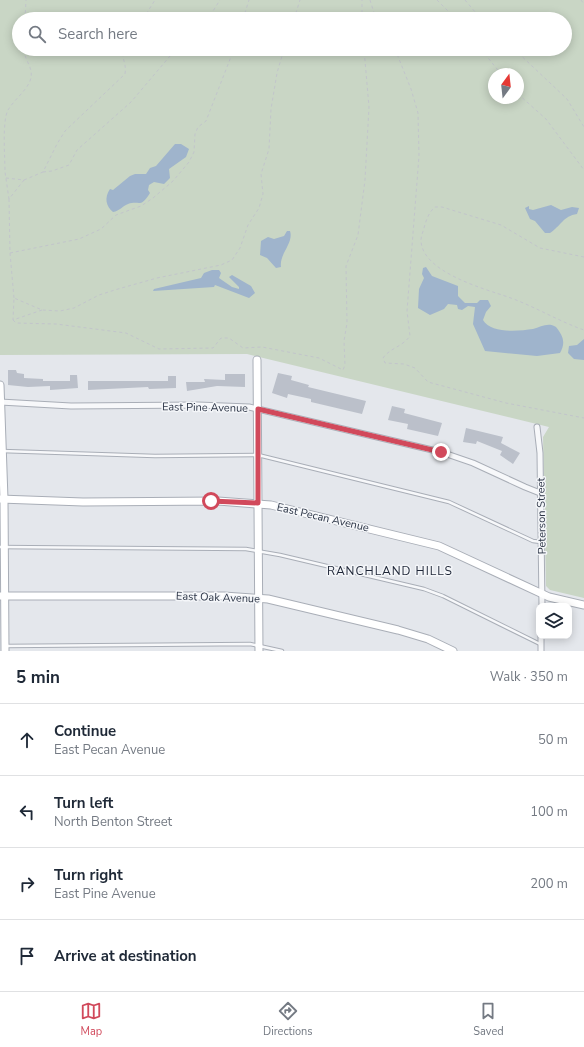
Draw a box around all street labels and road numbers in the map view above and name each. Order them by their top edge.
street label: East Pine Avenue [162,399,248,416]
street label: Peterson Street [533,477,550,554]
street label: East Pecan Avenue [275,500,371,535]
street label: East Oak Avenue [176,589,260,606]

